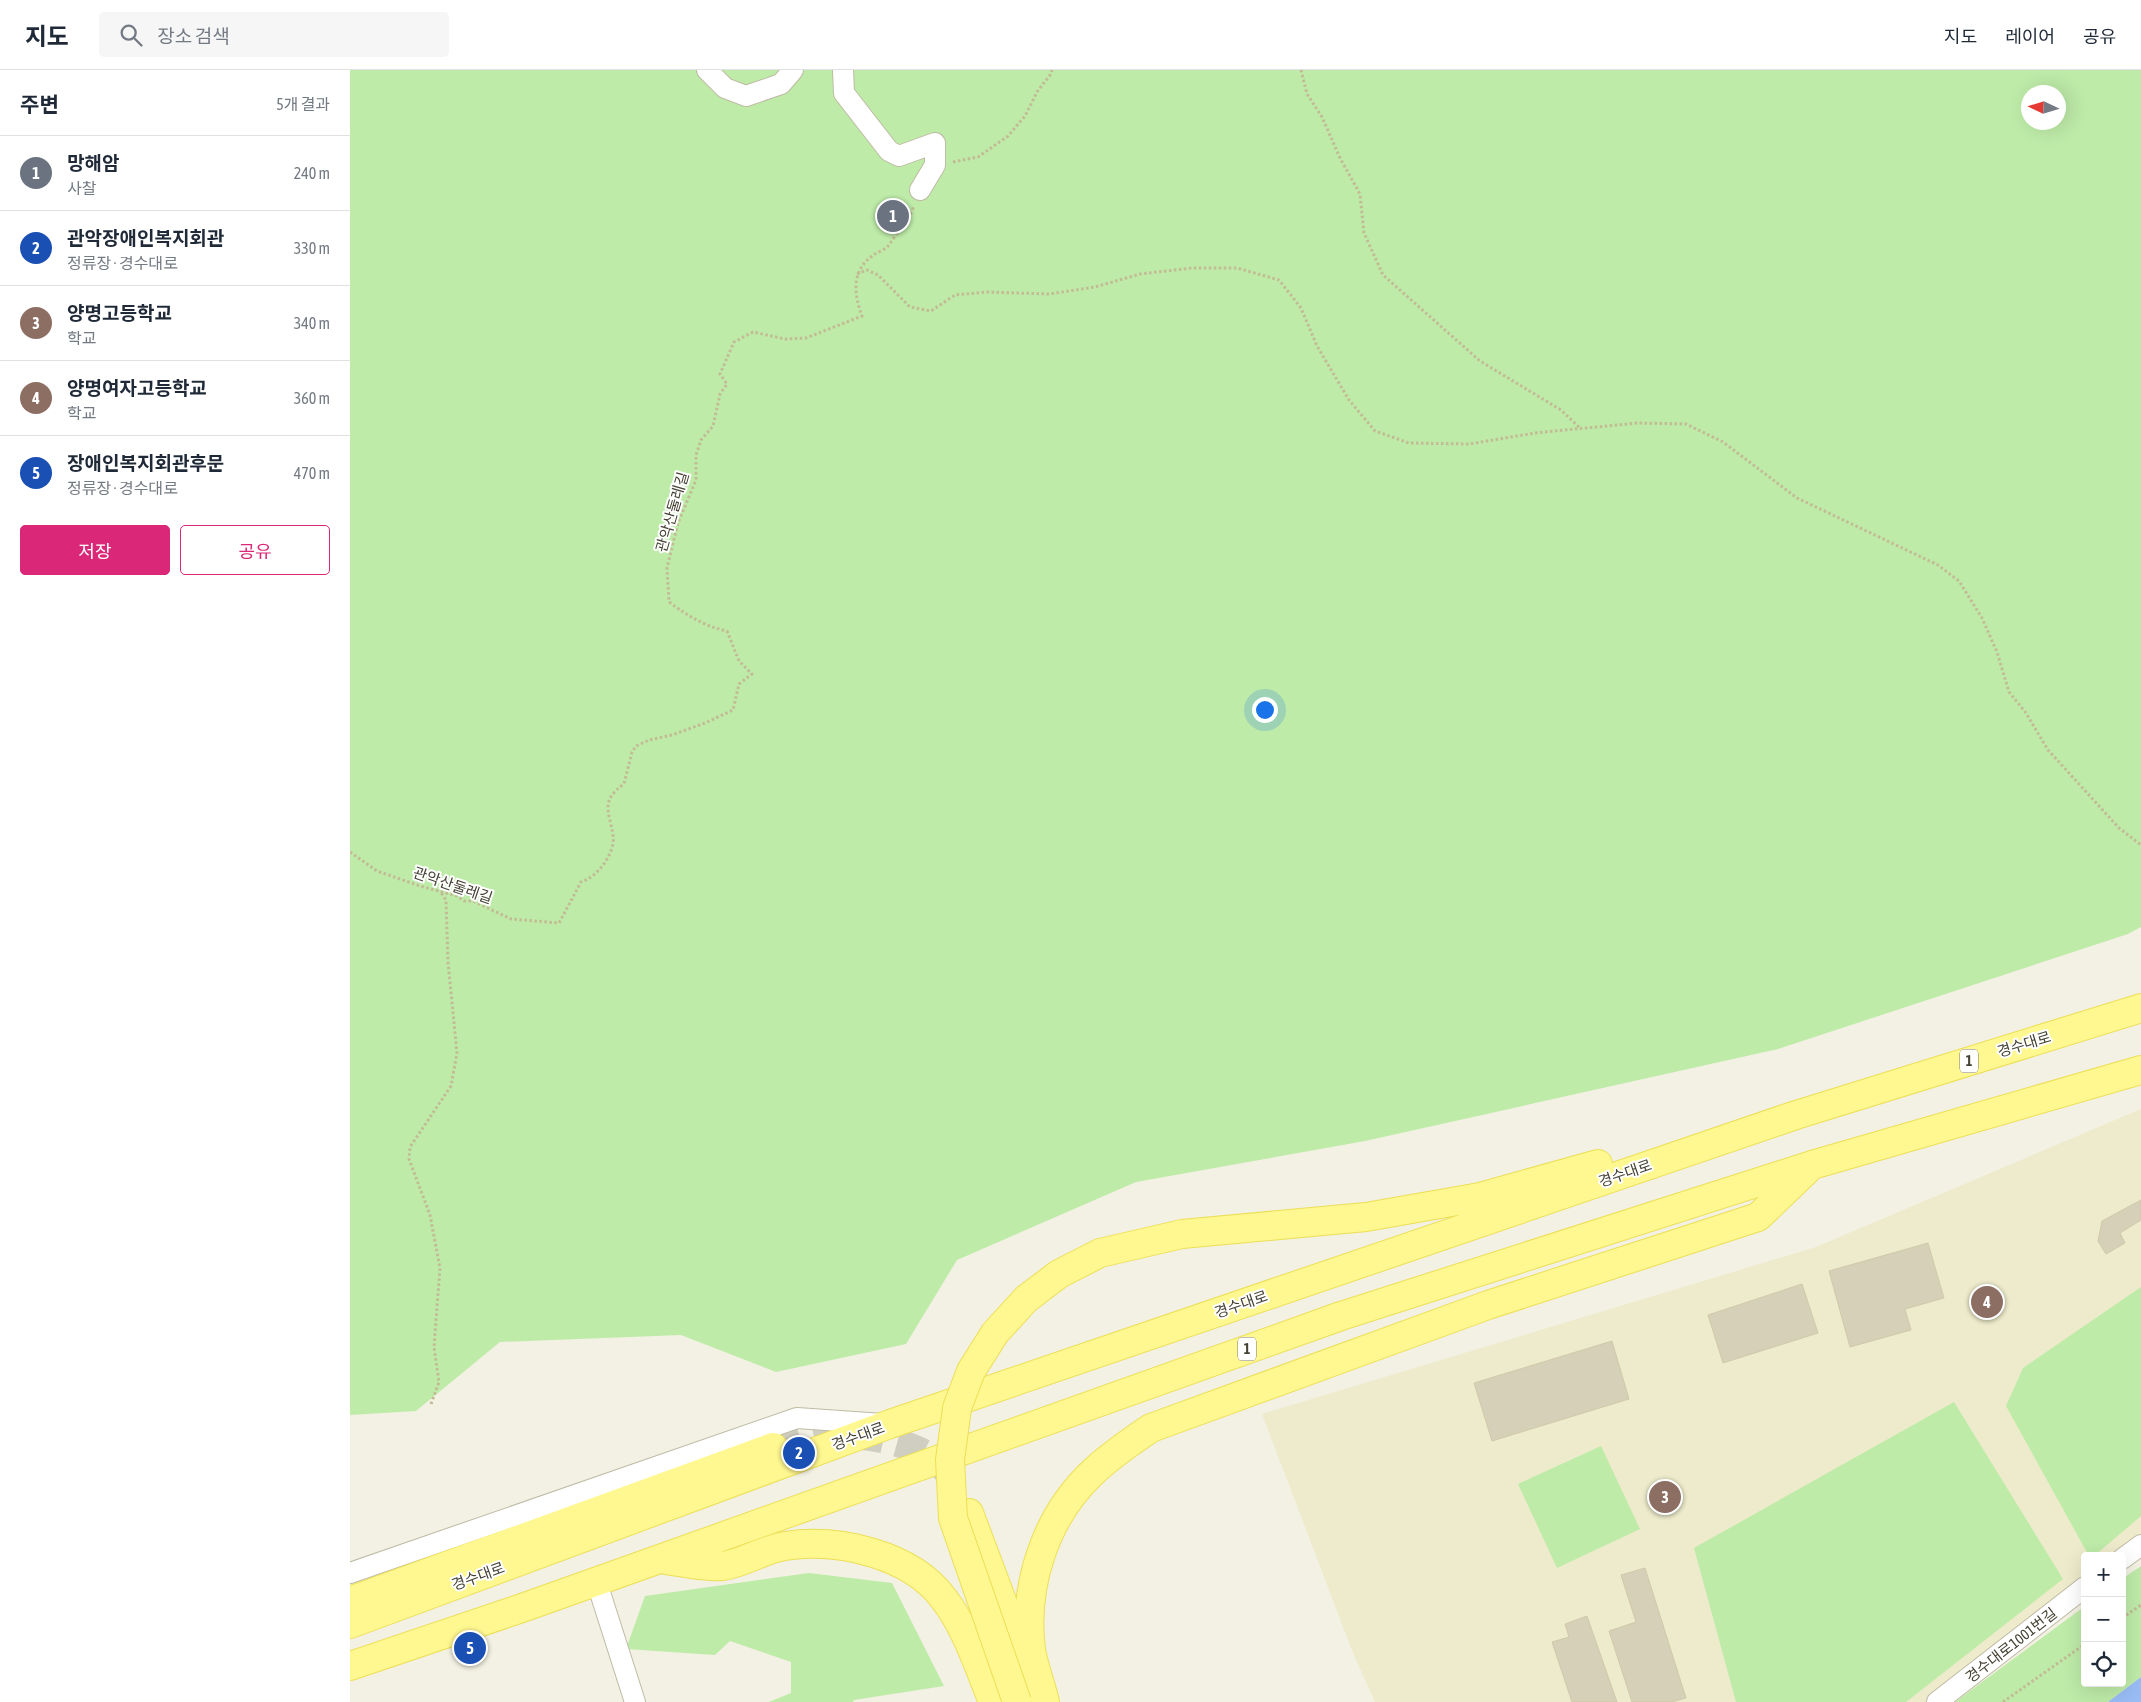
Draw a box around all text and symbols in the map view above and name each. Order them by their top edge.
search box [99,12,449,57]
icon: search [117,21,145,49]
text: 지도 [25,23,69,50]
text: 장소 검색 [157,25,230,47]
text: 지도 [1944,26,1977,47]
text: 레이어 [2005,26,2055,47]
text: 공유 [2083,26,2116,47]
north arrow [2021,85,2066,130]
text: 주변 [20,92,59,116]
text: 5개 결과 [276,95,330,113]
text: 망해암 [67,152,119,174]
text: 1 [32,164,40,182]
text: 240 m [294,164,330,182]
text: 사찰 [67,179,96,197]
pin: 1 [877,197,909,235]
text: 관악장애인복지회관 [67,227,224,249]
text: 2 [32,239,40,257]
text: 330 m [294,239,330,257]
text: 정류장 · 경수대로 [67,254,178,272]
text: 양명고등학교 [67,302,172,324]
text: 3 [32,314,40,332]
text: 340 m [294,314,330,332]
text: 학교 [67,329,96,347]
text: 양명여자고등학교 [67,377,207,399]
text: 4 [32,389,40,407]
text: 360 m [294,389,330,407]
text: 학교 [67,404,96,422]
text: 장애인복지회관후문 [67,452,224,474]
text: 5 [32,464,40,482]
text: 470 m [294,464,330,482]
street label: 관악산둘레길 [652,470,692,554]
text: 정류장 · 경수대로 [67,479,178,497]
button: 저장 [20,525,170,575]
button: 공유 [180,525,330,575]
your location [1252,697,1278,723]
street label: 관악산둘레길 [411,863,495,907]
street label: 경수대로 [1995,1028,2053,1060]
road number: 1 [1960,1049,1978,1072]
street label: 경수대로 [1596,1156,1654,1190]
pin: 4 [1971,1283,2003,1321]
street label: 경수대로 [1212,1287,1270,1321]
road number: 1 [1238,1338,1256,1360]
street label: 경수대로 [829,1419,887,1453]
pin: 2 [783,1434,815,1472]
pin: 3 [1649,1478,1681,1516]
map controls [2081,1552,2126,1687]
button: + [2081,1552,2126,1597]
street label: 경수대로 [449,1559,507,1593]
button: − [2081,1597,2126,1642]
street label: 경수대로1001번길 [1962,1604,2060,1686]
pin: 5 [454,1629,486,1667]
button: locate [2081,1642,2126,1687]

